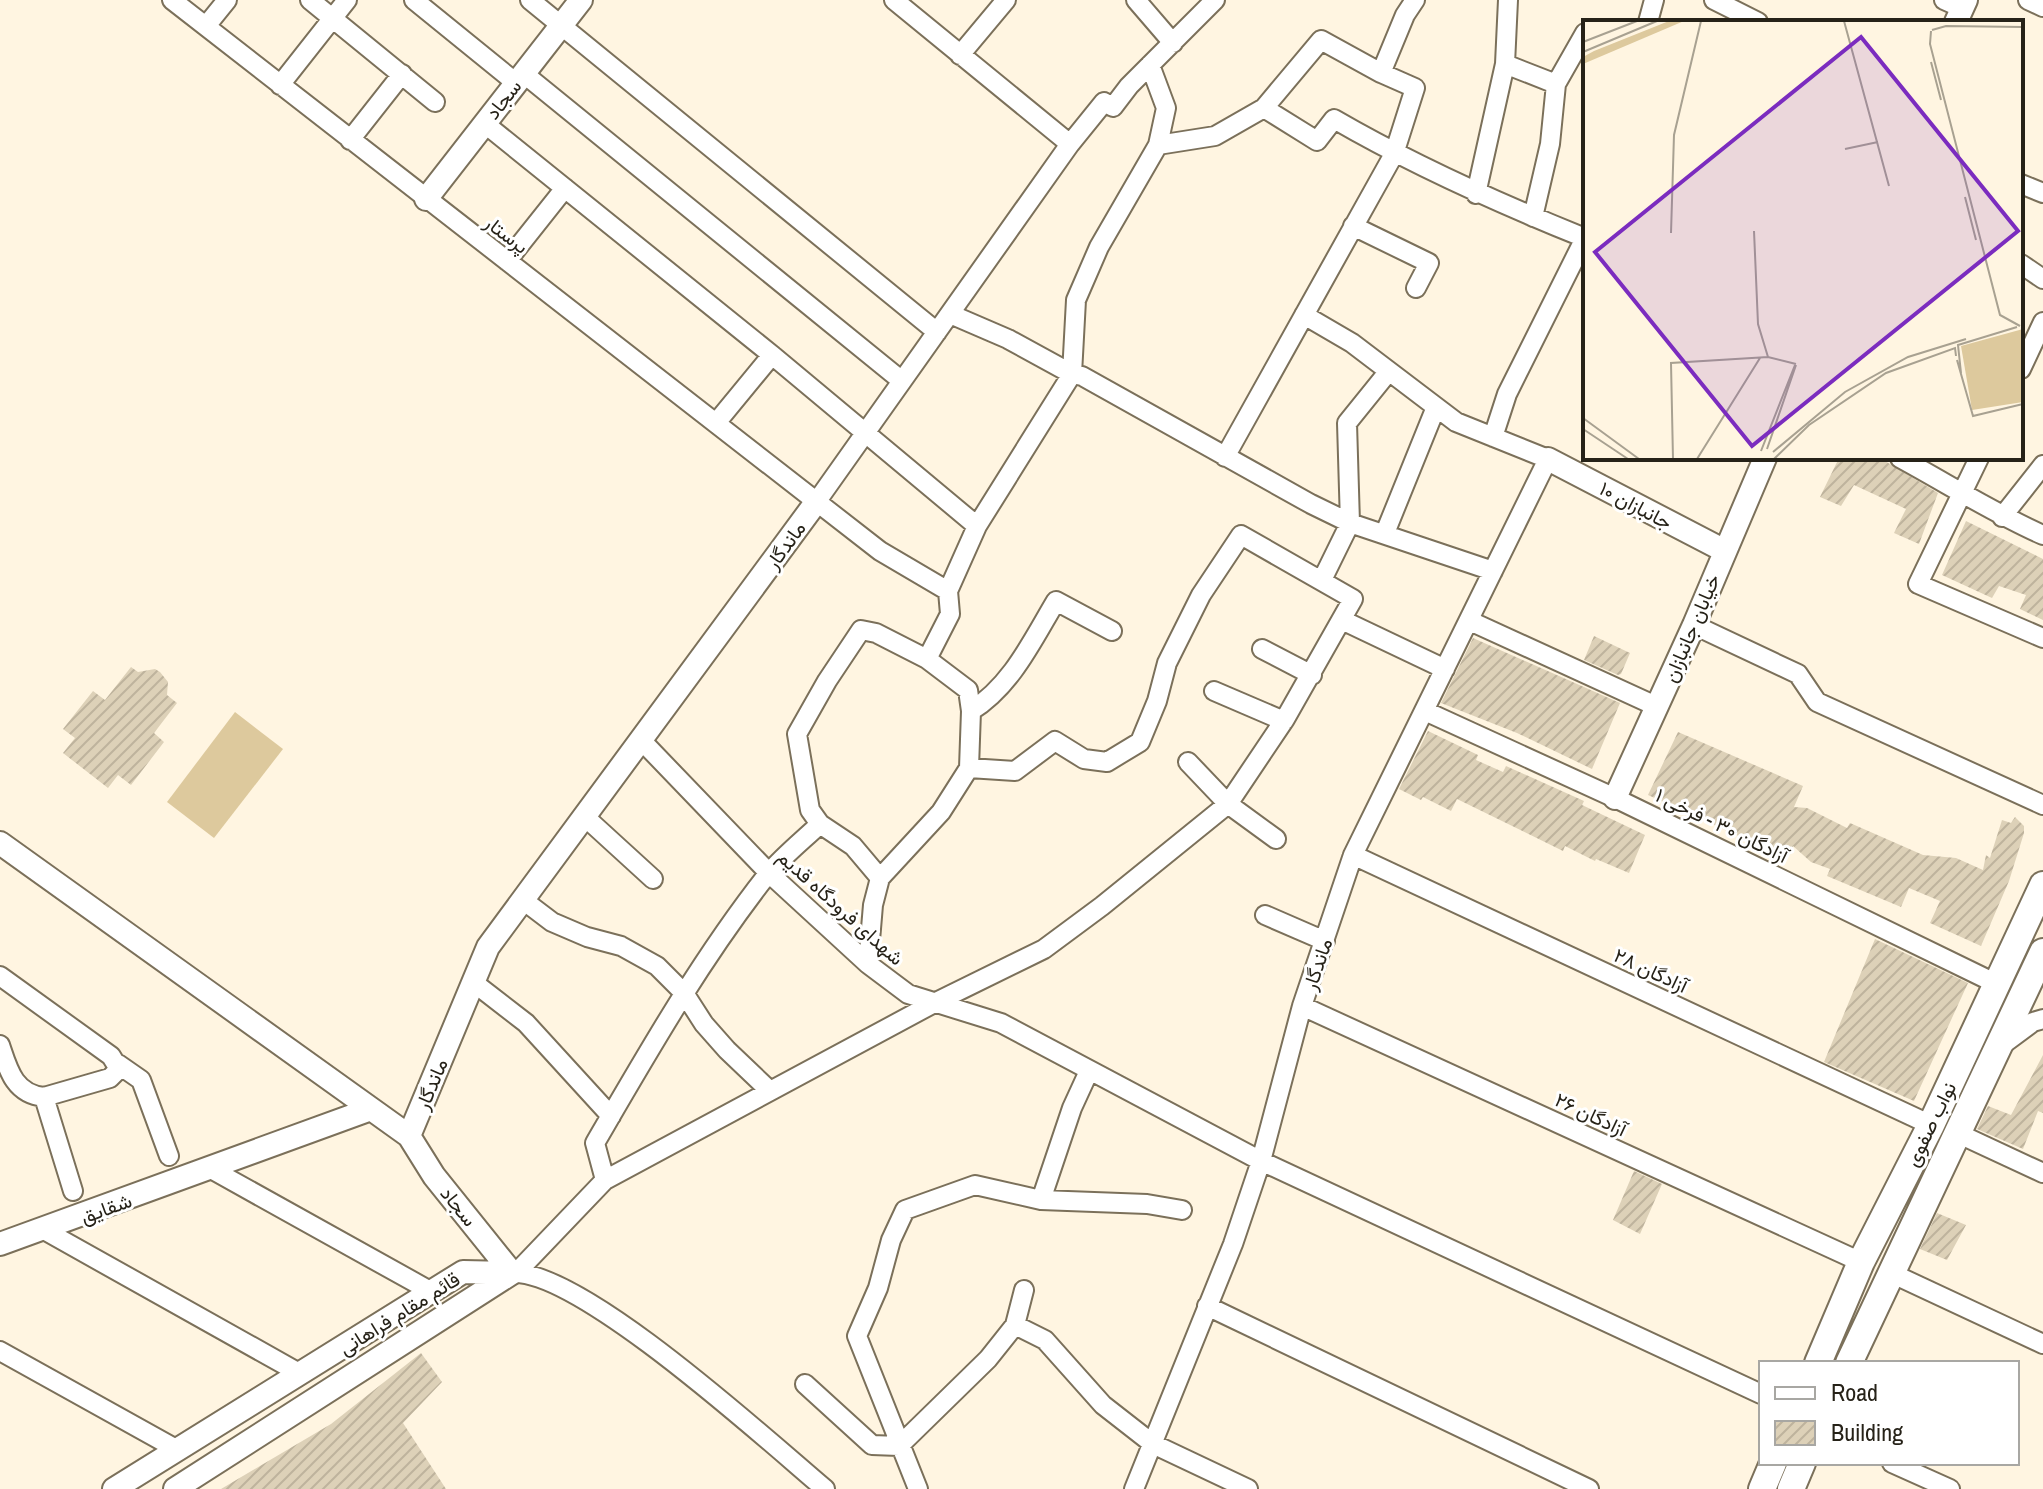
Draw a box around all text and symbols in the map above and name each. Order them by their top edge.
inset map [1583,20,2023,460]
street label: سجاد [479,73,527,125]
street label: پرستار [478,208,535,260]
street label: جانبازان ۱۰ [1595,475,1677,535]
street label: ماندگار [758,516,811,575]
street label: خیابان جانبازان [1656,570,1726,686]
street label: آزادگان ۳۰ - فرخی ۱ [1651,781,1794,869]
street label: شهدای فرودگاه قدیم [772,843,910,971]
street label: ماندگار [1295,935,1338,994]
street label: آزادگان ۲۸ [1610,941,1694,999]
street label: ماندگار [408,1054,454,1115]
street label: نواب صفوی [1898,1077,1962,1171]
street label: آزادگان ۲۶ [1551,1086,1633,1143]
street label: سجاد [435,1180,483,1232]
street label: شقایق [77,1186,135,1230]
street label: قائم مقام فراهانی [333,1265,465,1361]
legend [1759,1361,2019,1465]
text: Road [1831,1376,1878,1408]
text: Building [1831,1416,1903,1448]

